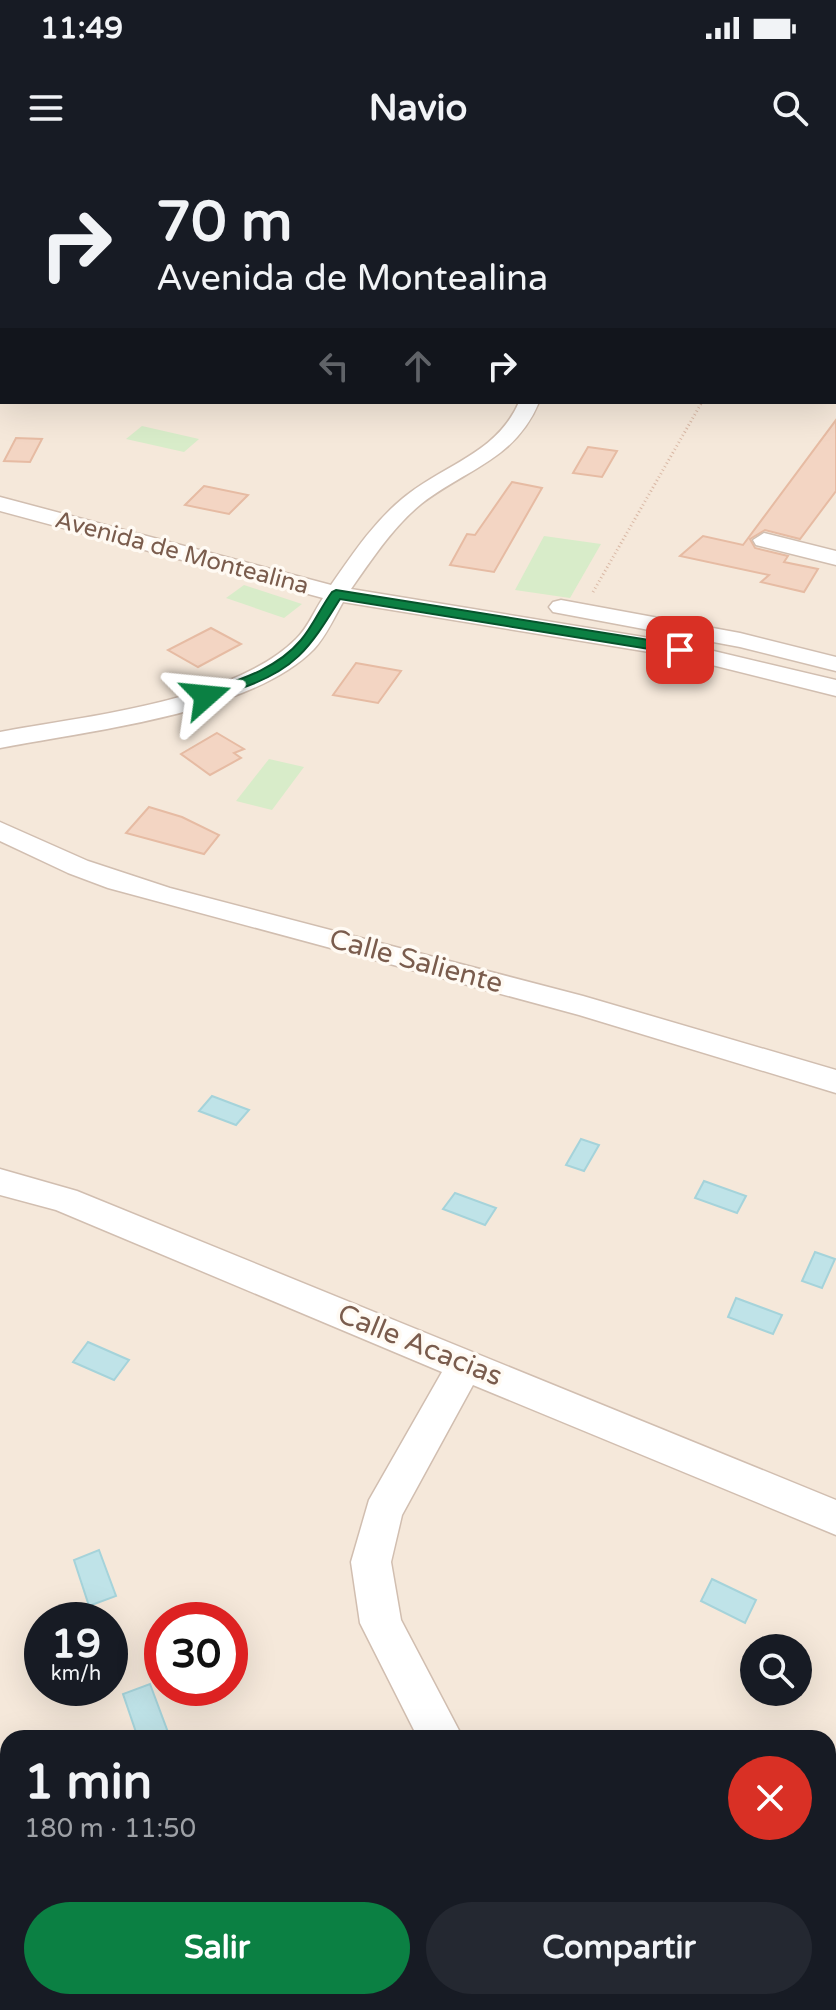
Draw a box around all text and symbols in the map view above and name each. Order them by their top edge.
text: 11:49 [40,10,123,47]
icon: menu [24,86,68,130]
icon: search [768,86,812,130]
text: Navio [369,87,467,130]
text: 70 m [156,189,292,256]
icon: right [24,192,128,296]
text: Avenida de Montealina [156,257,548,300]
icon: left [312,344,356,388]
icon: ahead [396,344,440,388]
icon: right [480,344,524,388]
street label: Avenida de Montealina [52,505,312,601]
pin [646,616,714,684]
icon: arrive [658,628,702,672]
position arrow [164,654,248,738]
street label: Calle Saliente [326,922,506,1000]
street label: Calle Acacias [333,1297,507,1393]
speed limit sign: 30 [144,1602,248,1706]
text: 19 [51,1620,101,1668]
map controls [740,1634,812,1706]
button: search [740,1634,812,1706]
text: km/h [51,1662,101,1686]
text: 1 min [24,1754,152,1812]
button: close [728,1756,812,1840]
text: 180 m · 11:50 [24,1813,196,1844]
button: Salir [24,1902,410,1994]
button: Compartir [426,1902,812,1994]

